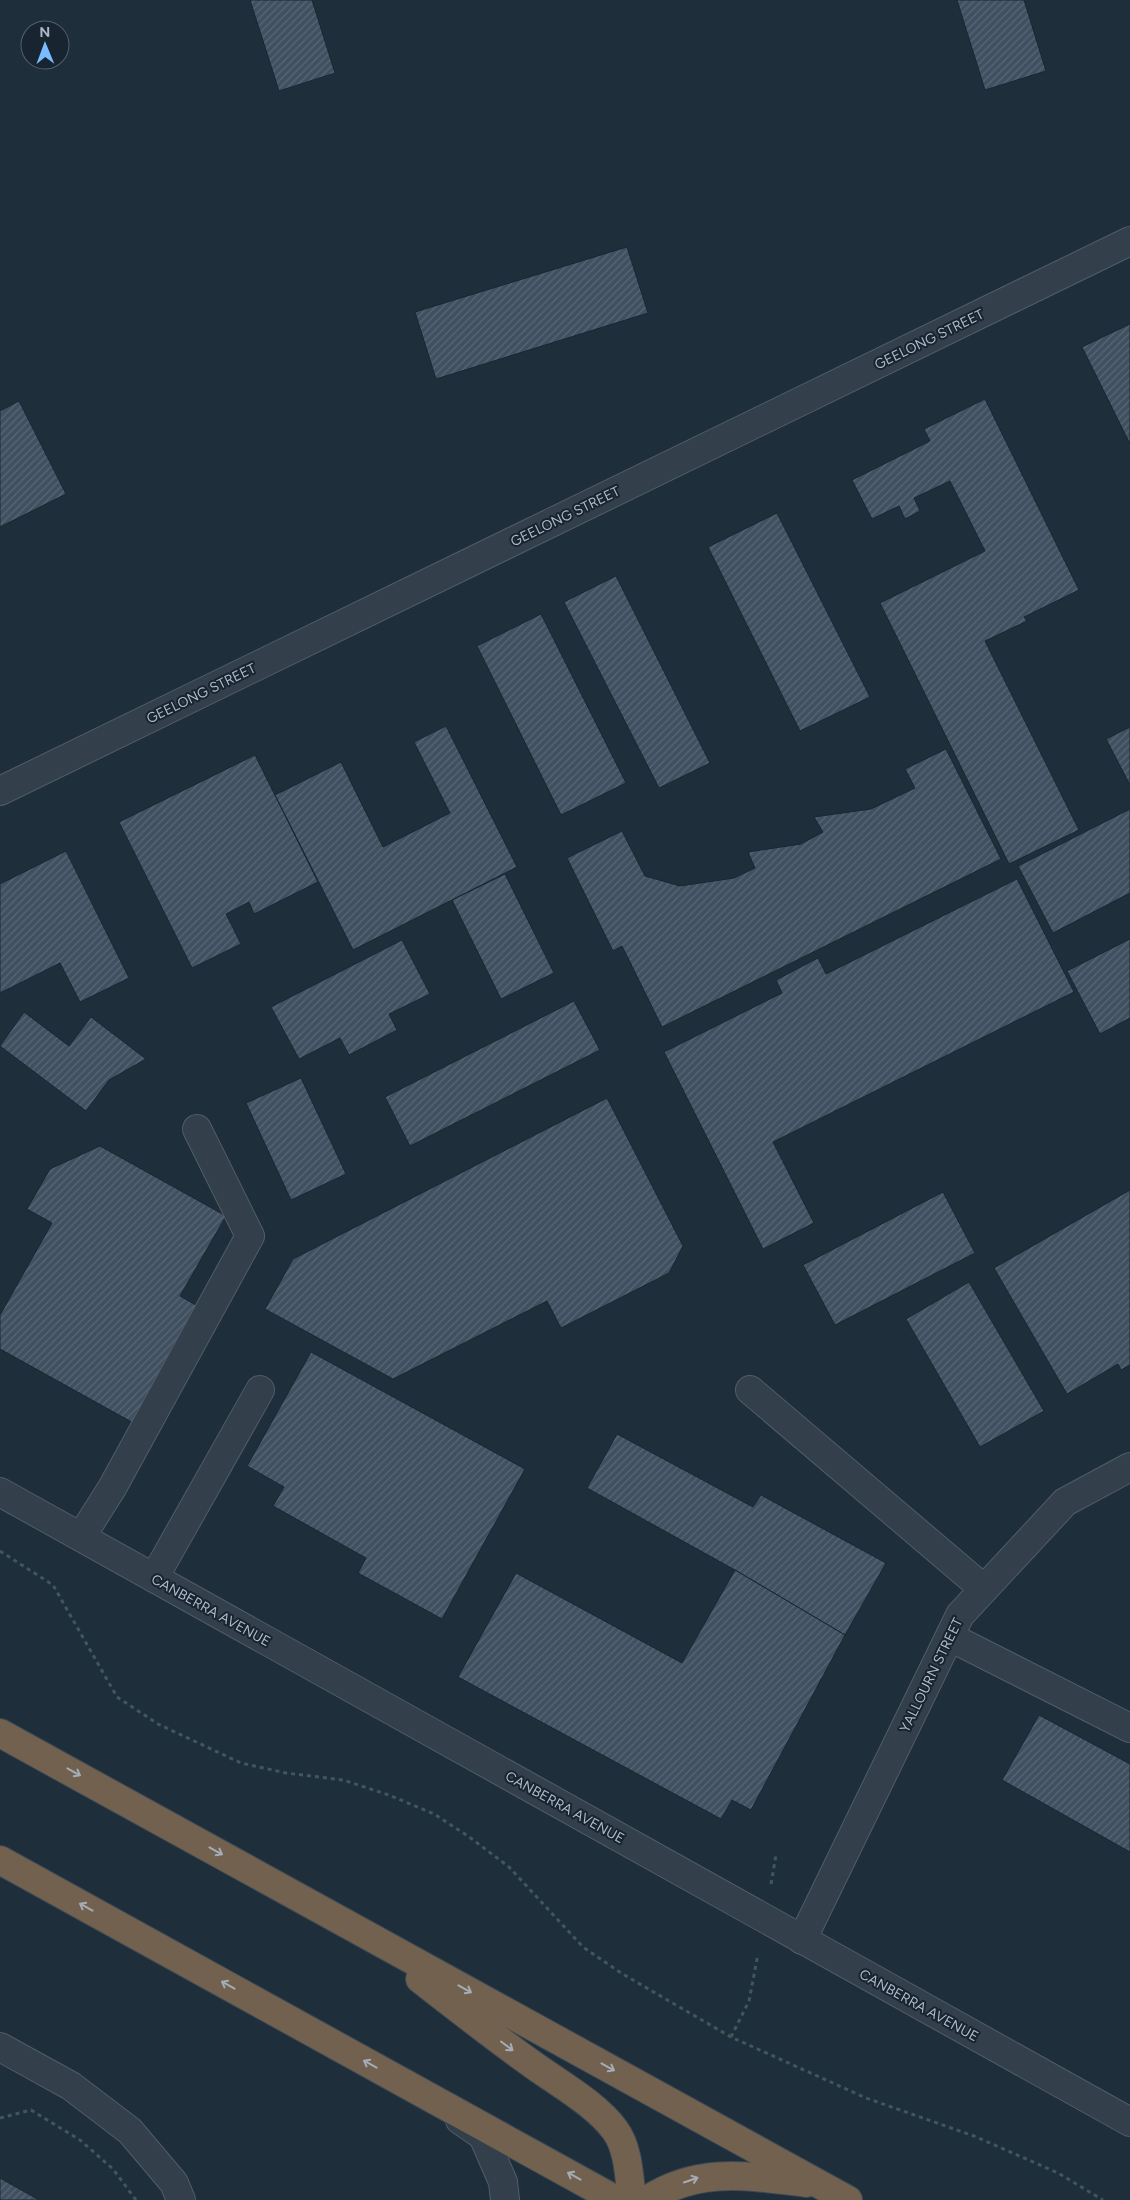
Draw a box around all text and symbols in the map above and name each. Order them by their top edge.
north arrow [20,20,70,70]
text: N [39,24,50,41]
street label: GEELONG STREET [872,306,987,373]
street label: GEELONG STREET [508,483,623,550]
street label: GEELONG STREET [144,660,259,727]
street label: CANBERRA AVENUE [148,1571,273,1650]
street label: YALLOURN STREET [896,1615,967,1735]
one-way arrow [66,1767,81,1777]
street label: CANBERRA AVENUE [502,1768,627,1847]
one-way arrow [208,1846,223,1856]
one-way arrow [78,1902,93,1912]
street label: CANBERRA AVENUE [856,1966,981,2045]
one-way arrow [221,1980,236,1990]
one-way arrow [458,1984,472,1994]
one-way arrow [500,2040,513,2051]
one-way arrow [363,2059,378,2068]
one-way arrow [600,2062,615,2072]
one-way arrow [567,2171,581,2181]
one-way arrow [683,2175,699,2185]

